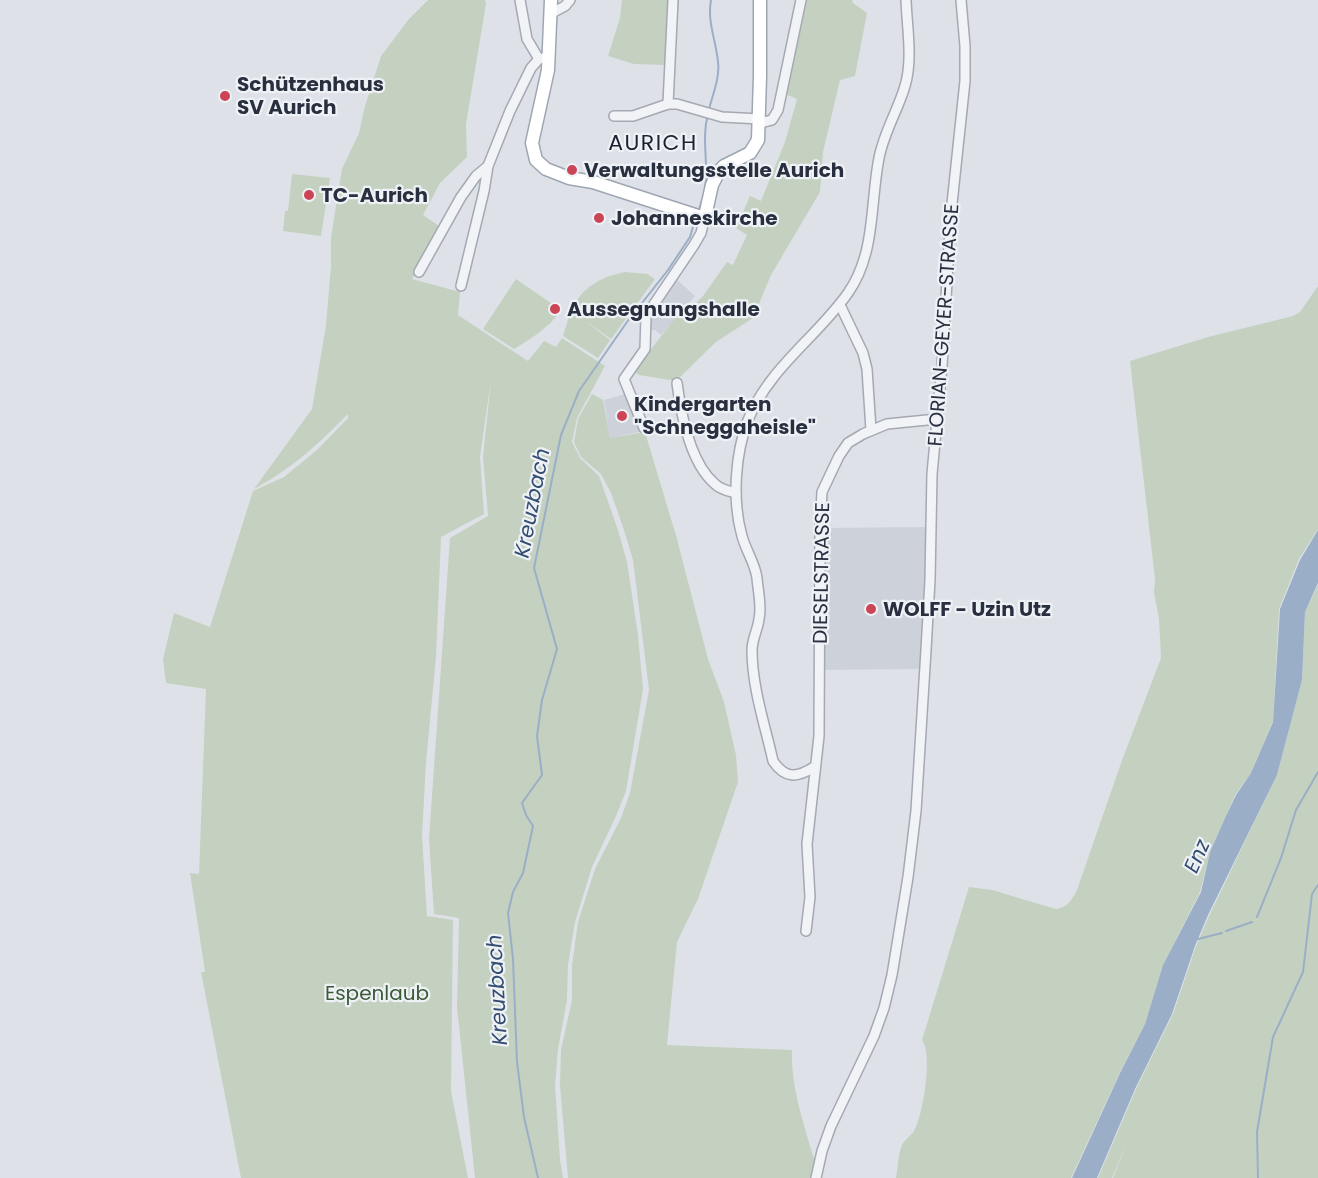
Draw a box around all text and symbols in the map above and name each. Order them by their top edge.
place label: Schützenhaus SV Aurich [237,70,384,121]
marker: Schützenhaus SV Aurich [218,89,232,103]
district label: AURICH [608,127,698,158]
place label: Verwaltungsstelle Aurich [584,156,844,184]
marker: Verwaltungsstelle Aurich [565,163,579,177]
place label: TC-Aurich [321,181,428,209]
marker: TC-Aurich [302,188,316,202]
street label: FLORIAN-GEYER-STRASSE [921,203,965,447]
place label: Johanneskirche [611,204,778,232]
marker: Johanneskirche [592,211,606,225]
place label: Aussegnungshalle [567,295,760,323]
marker: Aussegnungshalle [548,302,562,316]
place label: Kindergarten "Schneggaheisle" [634,390,816,441]
marker: Kindergarten "Schneggaheisle" [615,409,629,423]
water label: Kreuzbach [507,446,556,560]
street label: DIESELSTRASSE [806,502,836,644]
place label: WOLFF - Uzin Utz [883,595,1051,623]
marker: WOLFF - Uzin Utz [864,602,878,616]
water label: Enz [1176,834,1217,877]
water label: Kreuzbach [479,934,514,1046]
park label: Espenlaub [325,979,429,1007]

